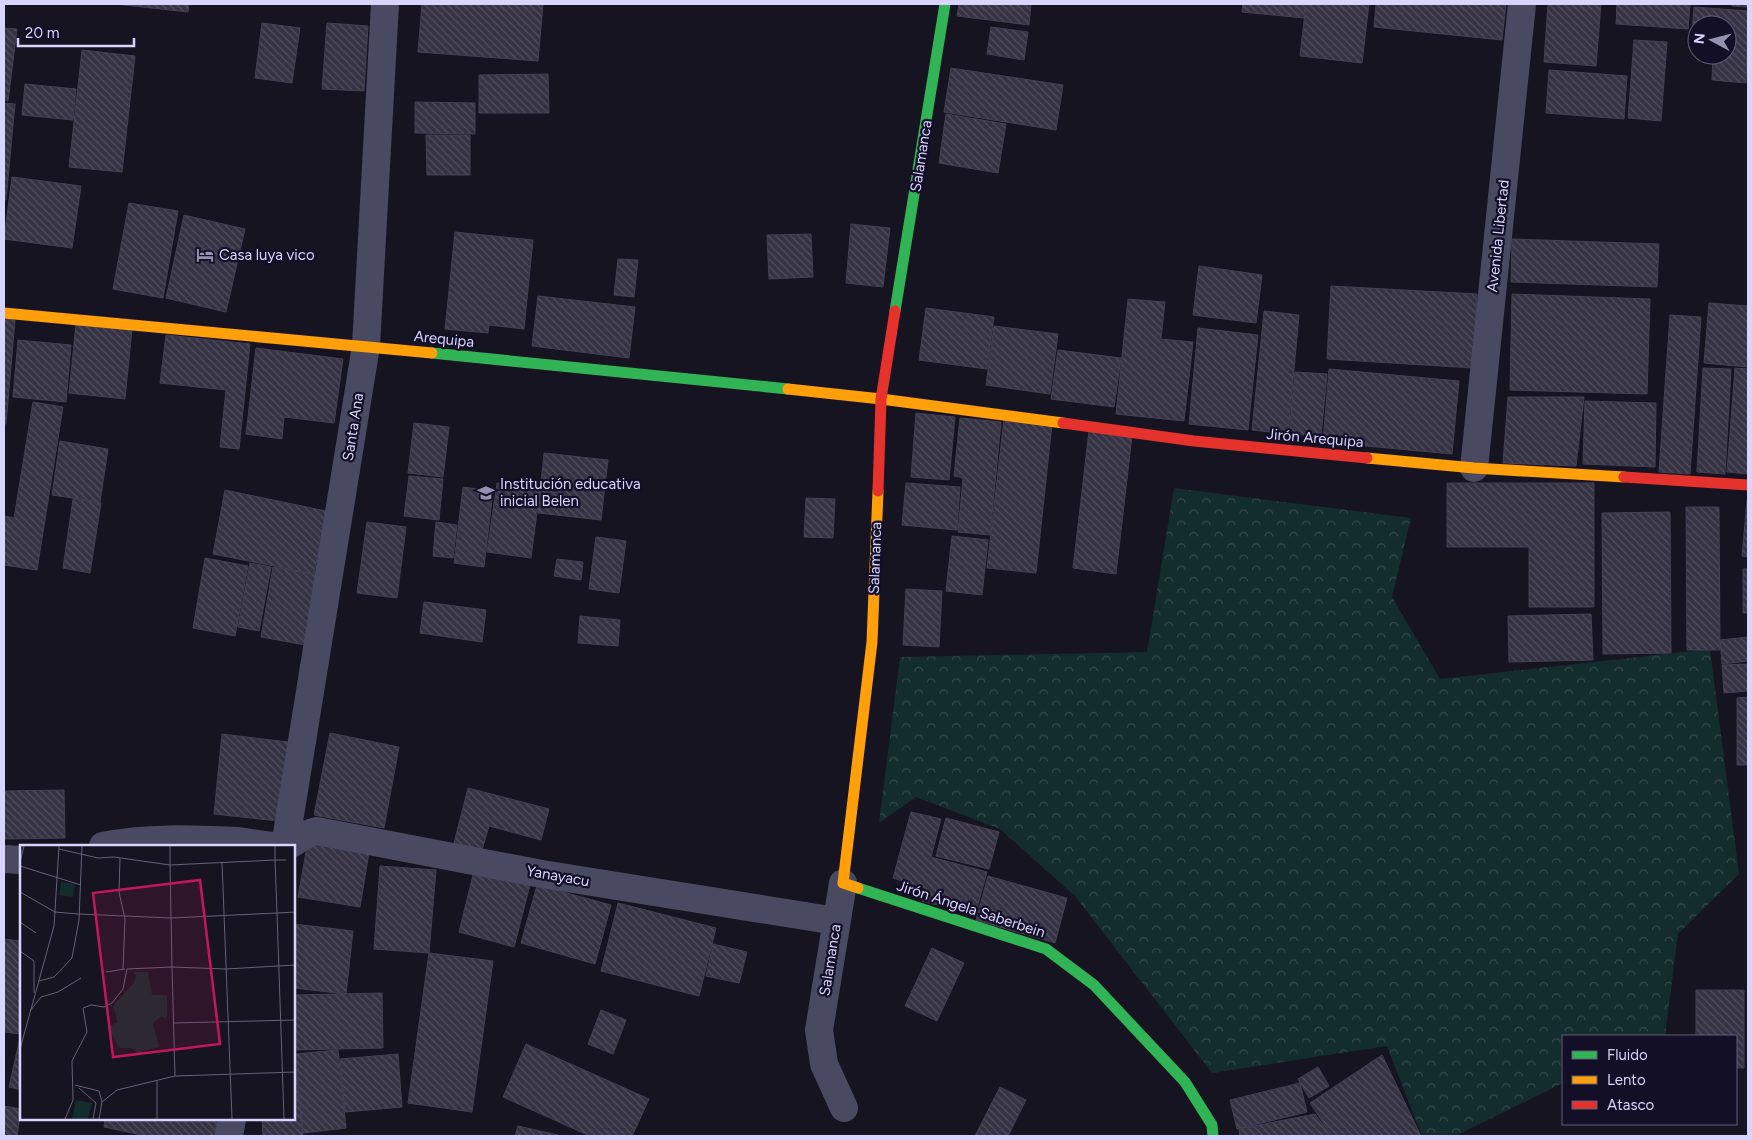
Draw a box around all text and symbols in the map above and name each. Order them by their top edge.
scale bar [18,15,134,47]
north arrow [1687,15,1737,65]
text: 20 m [25,24,59,42]
text: N [1690,32,1709,45]
street label: Salamanca [906,119,936,193]
street label: Avenida Libertad [1483,179,1513,293]
hotel icon: Casa luya vico [195,245,215,265]
place label: Casa luya vico [219,246,315,264]
street label: Arequipa [413,327,475,351]
street label: Santa Ana [339,392,367,462]
street label: Jirón Arequipa [1266,425,1364,451]
place label: Institución educativa inicial Belen [500,475,641,510]
school or university icon: Institución educativa inicial Belen [476,483,496,503]
street label: Salamanca [865,522,885,594]
inset map [20,845,295,1120]
street label: Yanayacu [525,862,591,890]
street label: Jirón Ángela Saberbein [895,876,1047,942]
street label: Salamanca [815,923,845,997]
legend [1562,1035,1737,1125]
text: Fluido [1607,1046,1648,1064]
text: Lento [1607,1071,1646,1089]
text: Atasco [1607,1096,1655,1114]

